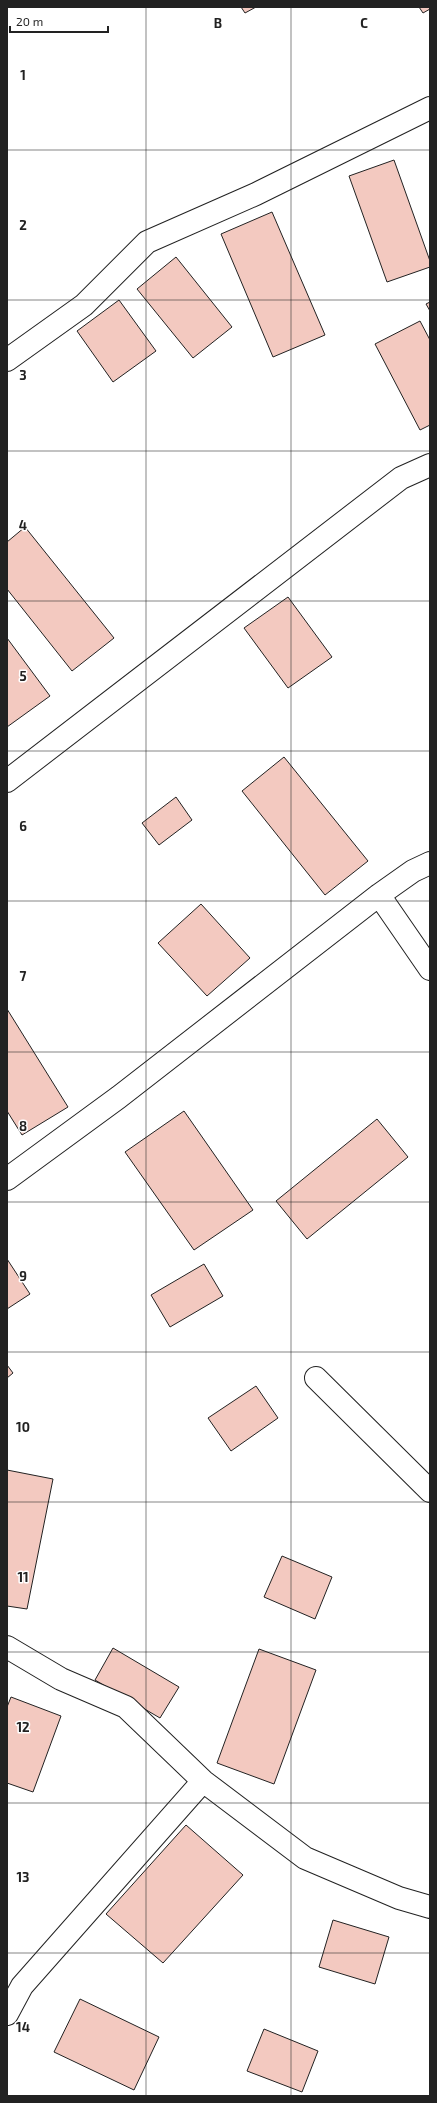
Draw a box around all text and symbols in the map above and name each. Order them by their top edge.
scale bar [10,8,108,34]
text: 20 m [16,14,43,28]
text: B [214,15,222,31]
text: C [360,15,368,31]
text: 1 [20,67,26,83]
text: 2 [19,217,27,233]
text: 3 [19,367,27,383]
text: 4 [19,517,27,533]
text: 5 [19,668,27,684]
text: 6 [19,818,27,834]
text: 7 [20,968,27,984]
text: 8 [19,1118,27,1134]
text: 9 [19,1268,27,1284]
text: 10 [16,1419,30,1435]
text: 11 [17,1569,29,1585]
text: 12 [16,1719,30,1735]
text: 13 [17,1869,30,1885]
text: 14 [16,2019,30,2035]

